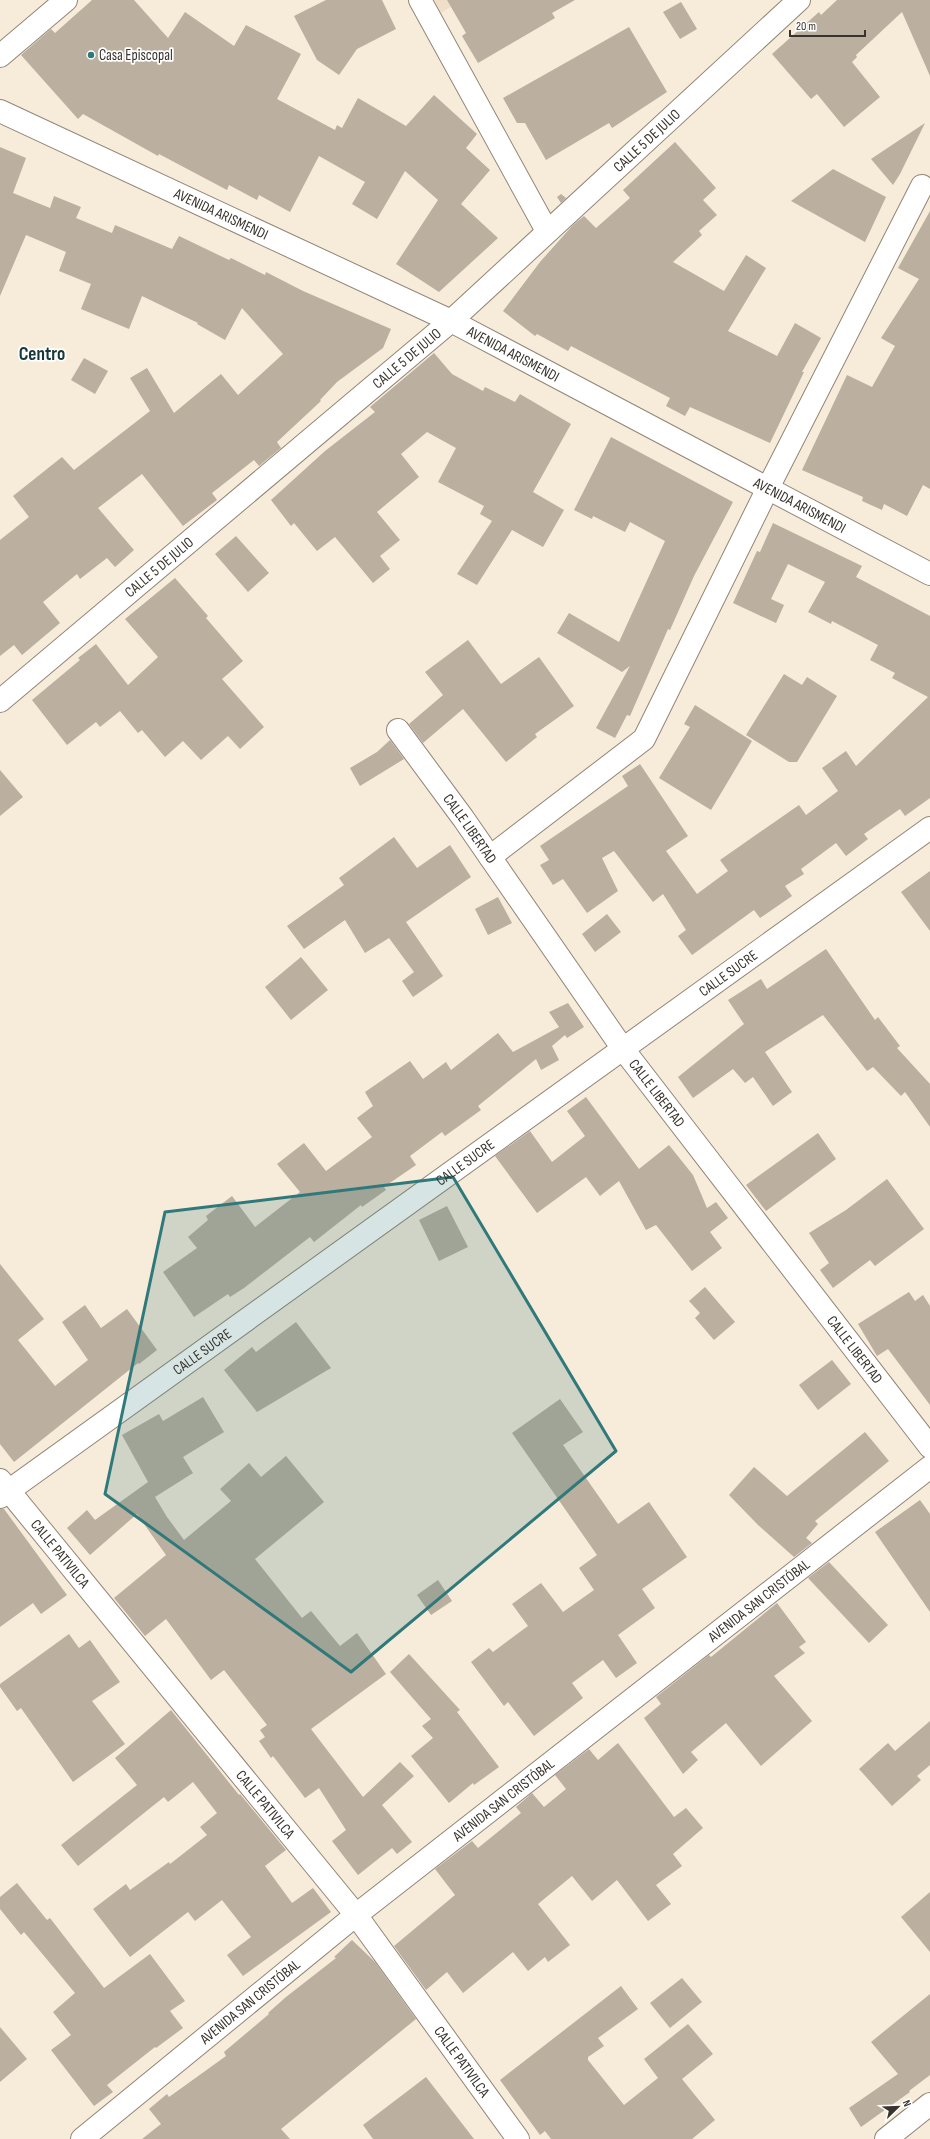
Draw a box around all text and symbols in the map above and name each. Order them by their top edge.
scale bar [790,12,865,38]
text: 20 m [796,19,816,34]
place label: Casa Episcopal [99,46,173,65]
marker: Casa Episcopal [86,50,96,60]
street label: CALLE 5 DE JULIO [609,105,684,176]
street label: AVENIDA ARISMENDI [170,184,271,244]
street label: AVENIDA ARISMENDI [463,321,563,386]
street label: CALLE 5 DE JULIO [368,324,445,393]
district label: Centro [19,343,65,366]
street label: AVENIDA ARISMENDI [750,473,849,537]
street label: CALLE 5 DE JULIO [121,533,197,601]
street label: CALLE LIBERTAD [439,790,501,867]
street label: CALLE SUCRE [695,946,761,1001]
street label: CALLE LIBERTAD [625,1055,689,1131]
street label: CALLE SUCRE [432,1135,498,1190]
street label: CALLE LIBERTAD [823,1312,887,1387]
street label: CALLE SUCRE [169,1324,235,1379]
street label: CALLE PATIVILCA [26,1515,94,1592]
street label: AVENIDA SAN CRISTÓBAL [703,1555,814,1647]
street label: AVENIDA SAN CRISTÓBAL [448,1754,559,1846]
street label: CALLE PATIVILCA [232,1766,299,1843]
street label: AVENIDA SAN CRISTÓBAL [195,1955,304,2049]
street label: CALLE PATIVILCA [430,2022,494,2101]
north arrow [878,2087,918,2127]
text: N [900,2098,914,2109]

